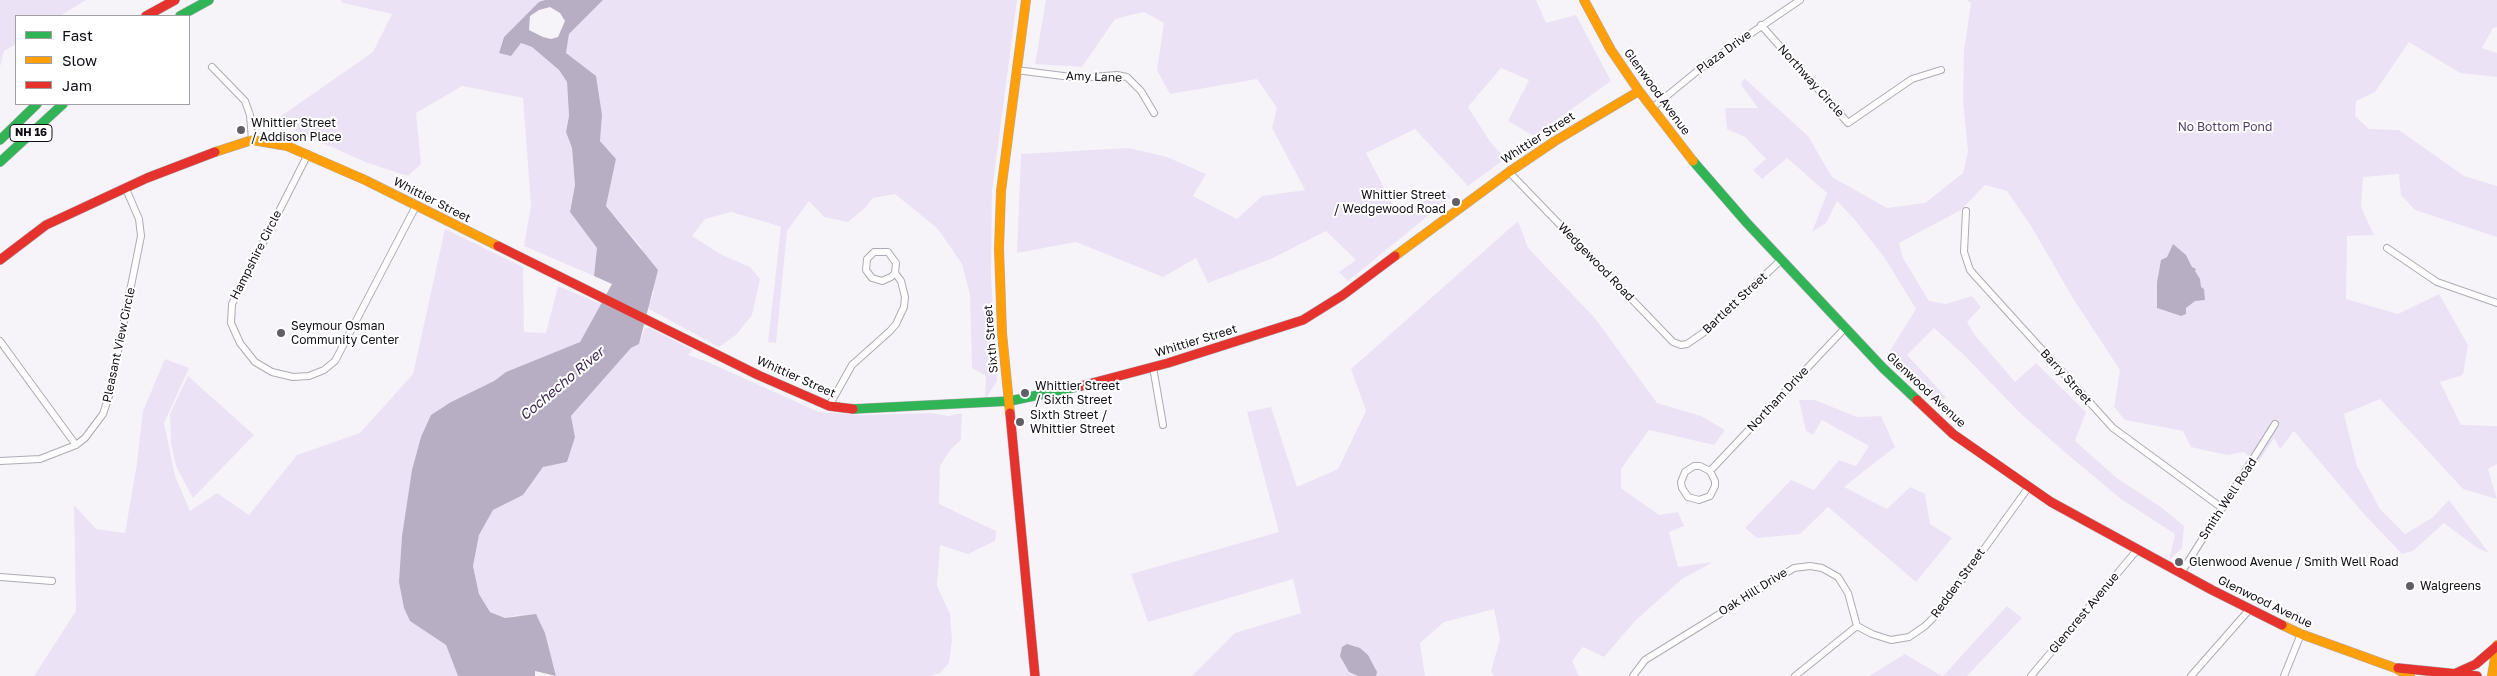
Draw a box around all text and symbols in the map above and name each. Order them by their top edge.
legend [15,15,190,105]
text: Fast [62,26,93,44]
street label: Plaza Drive [1694,27,1754,77]
street label: Northway Circle [1775,42,1847,120]
street label: Glenwood Avenue [1621,46,1693,138]
text: Slow [62,51,97,69]
street label: Amy Lane [1066,69,1122,85]
text: Jam [62,76,92,94]
street label: Whittier Street [1498,109,1578,167]
place label: Whittier Street / Addison Place [251,116,342,144]
park label: No Bottom Pond [2178,120,2272,134]
marker: Whittier Street / Addison Place [235,124,247,136]
road number: NH 16 [10,125,52,142]
street label: Whittier Street [391,174,473,226]
place label: Whittier Street / Wedgewood Road [1334,188,1446,216]
marker: Whittier Street / Wedgewood Road [1450,196,1462,208]
street label: Hampshire Circle [227,208,285,302]
street label: Wedgewood Road [1555,220,1637,304]
street label: Bartlett Street [1700,269,1770,337]
street label: Pleasant View Circle [100,286,138,404]
street label: Sixth Street [981,304,1001,374]
place label: Seymour Osman Community Center [291,319,399,347]
street label: Whittier Street [1153,322,1239,360]
marker: Seymour Osman Community Center [275,327,287,339]
water label: Cochecho River [516,344,608,424]
street label: Barry Street [2037,346,2095,408]
street label: Glenwood Avenue [1883,350,1969,430]
street label: Whittier Street [754,353,838,401]
street label: Northam Drive [1744,364,1812,434]
place label: Whittier Street / Sixth Street [1035,379,1120,407]
marker: Whittier Street / Sixth Street [1019,387,1031,399]
place label: Sixth Street / Whittier Street [1030,408,1115,436]
marker: Sixth Street / Whittier Street [1014,416,1026,428]
street label: Smith Well Road [2196,455,2260,543]
street label: Redden Street [1928,545,1988,621]
place label: Glenwood Avenue / Smith Well Road [2189,555,2399,569]
marker: Glenwood Avenue / Smith Well Road [2173,556,2185,568]
street label: Oak Hill Drive [1716,565,1790,619]
street label: Glencrest Avenue [2046,570,2122,656]
street label: Glenwood Avenue [2215,573,2315,631]
place label: Walgreens [2420,579,2481,593]
marker: Walgreens [2404,580,2416,592]

